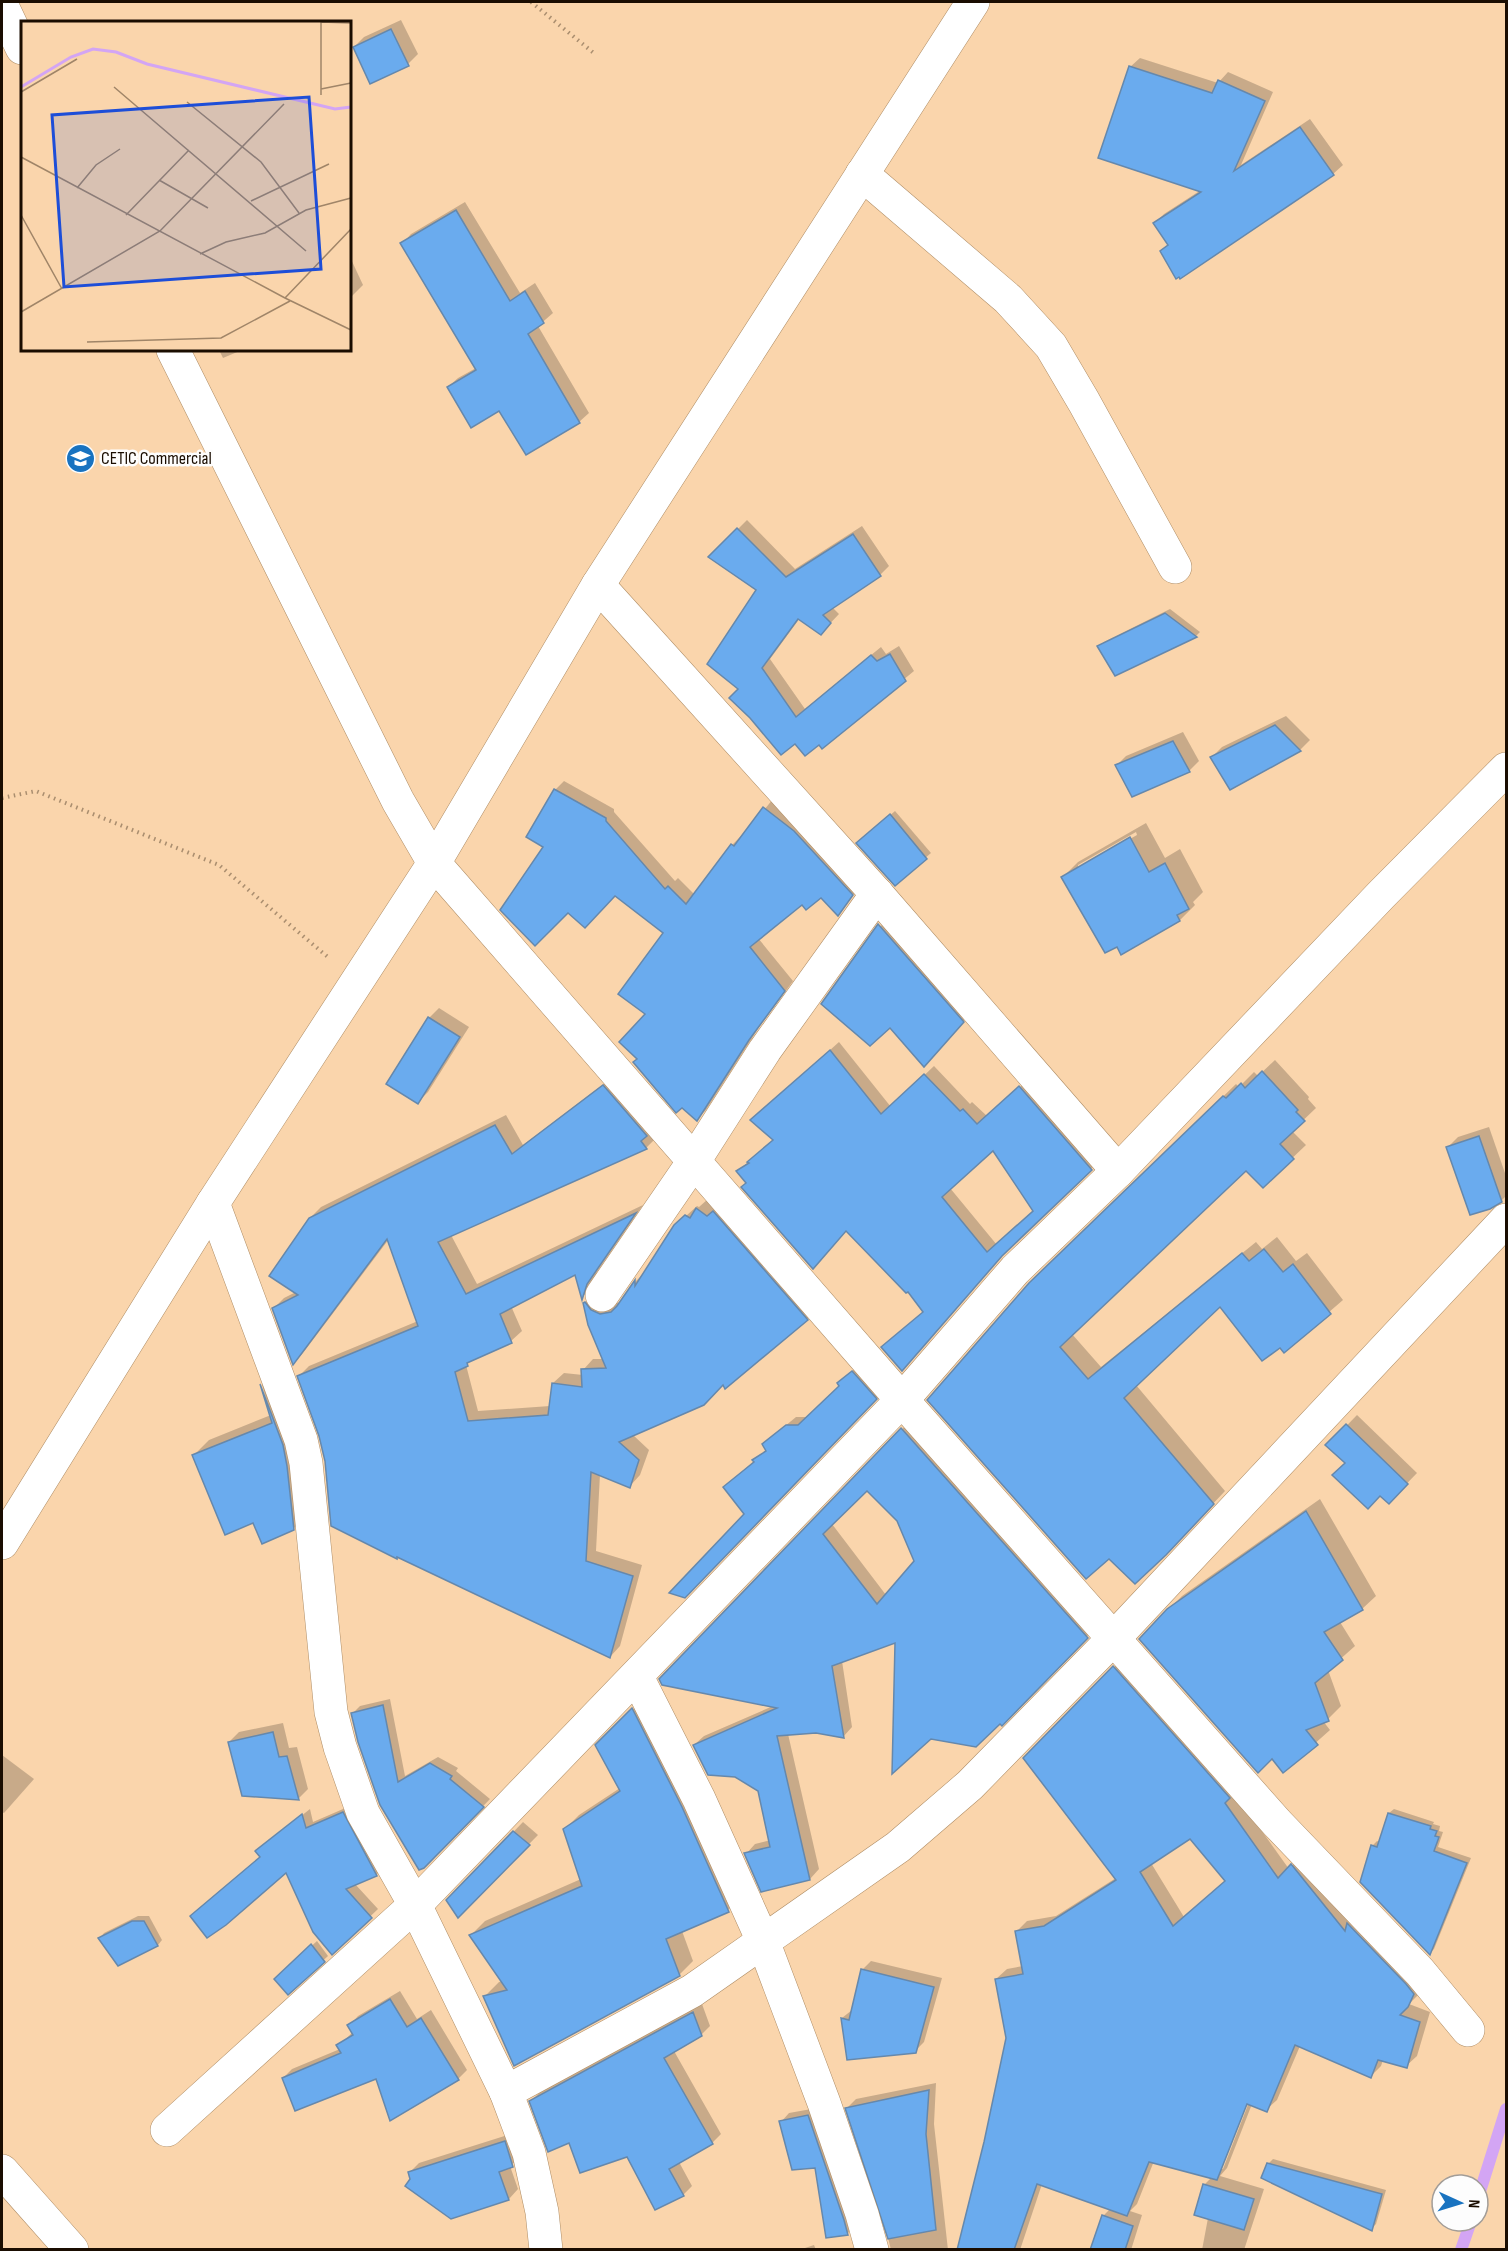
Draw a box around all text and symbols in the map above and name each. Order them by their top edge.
inset map [21,21,351,351]
school or university icon: CETIC Commercial [64,442,96,474]
place label: CETIC Commercial [101,448,212,469]
north arrow [1430,2173,1490,2233]
text: N [1464,2199,1483,2209]

